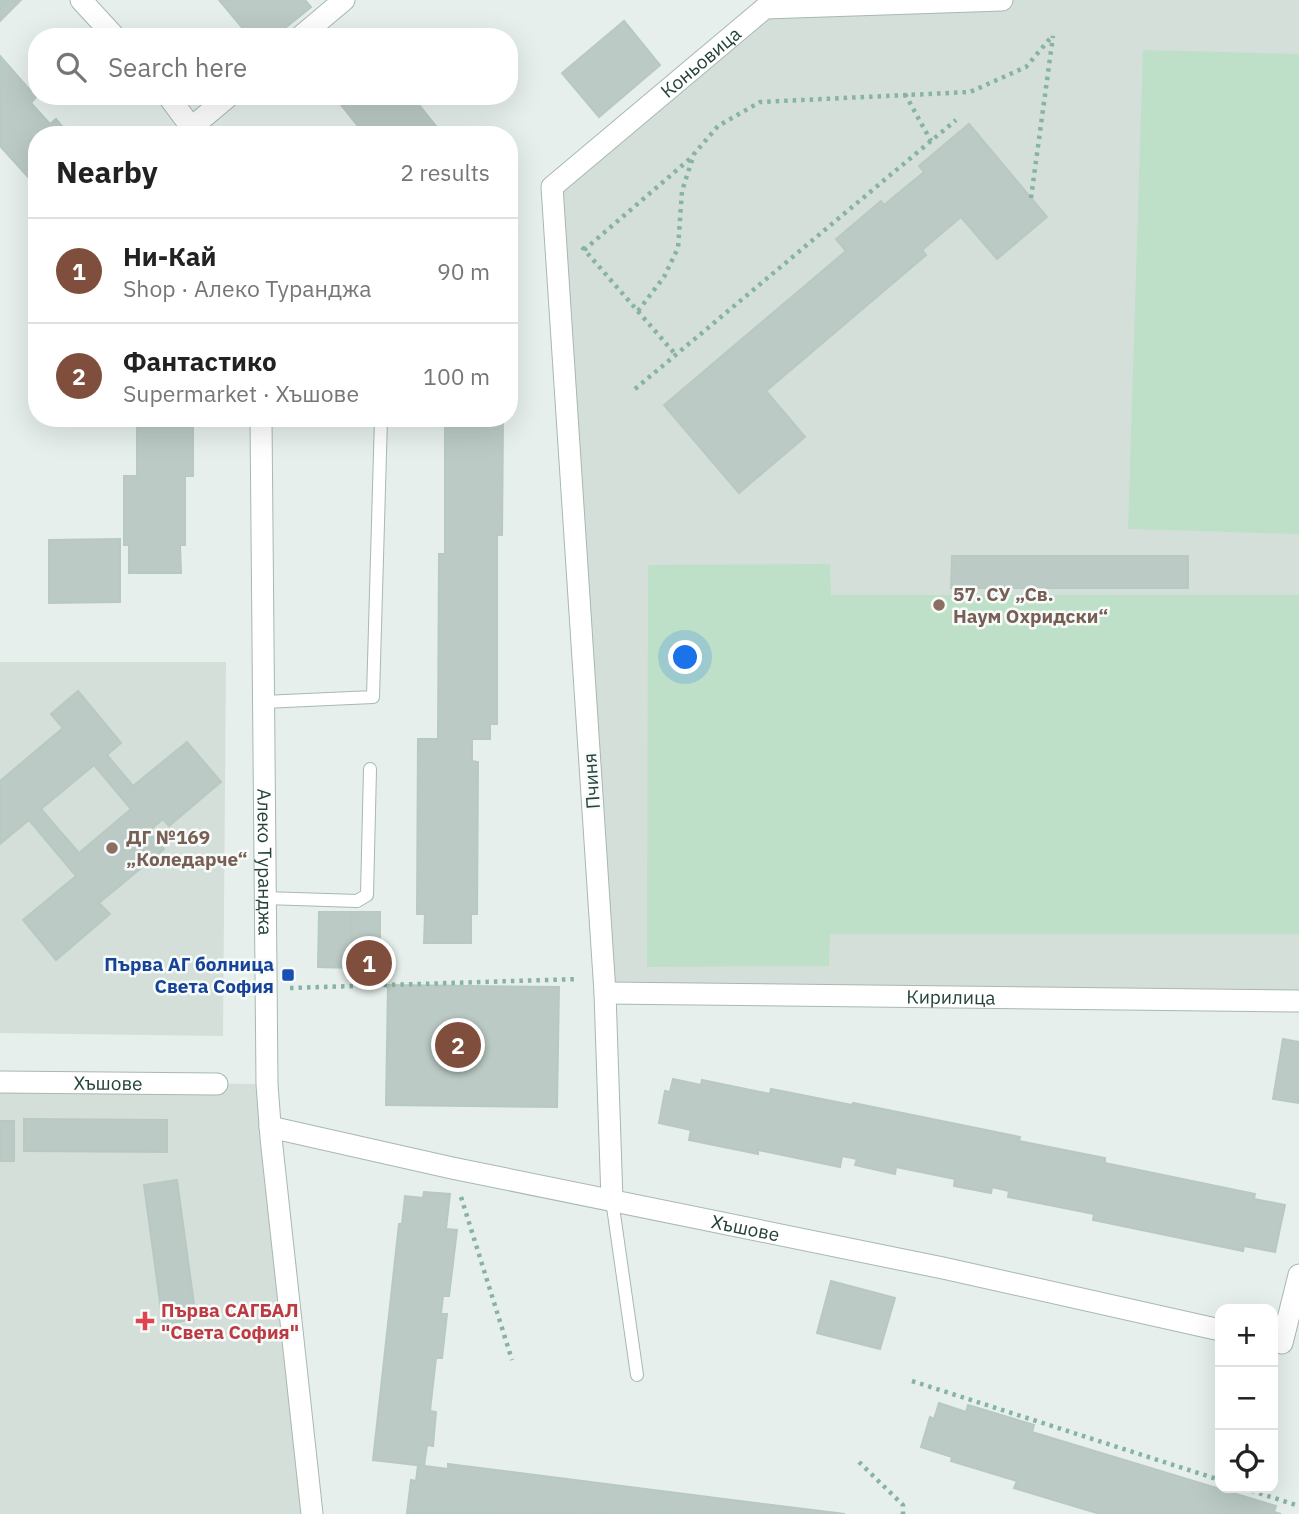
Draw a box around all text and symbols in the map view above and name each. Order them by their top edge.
street label: Коньовица [655,21,746,103]
search box [28,28,518,105]
icon: search [52,48,90,86]
text: Search here [108,50,247,84]
text: Nearby [56,152,158,191]
text: 2 results [400,157,490,187]
text: Ни-Кай [123,239,216,273]
text: 1 [72,256,86,286]
text: 90 m [437,256,490,286]
text: Shop · Алеко Туранджа [123,273,372,303]
text: Фантастико [123,344,277,378]
text: 2 [72,361,86,391]
text: 100 m [423,361,490,391]
text: Supermarket · Хъшове [123,378,359,408]
place label: 57. СУ „Св. Наум Охридски“ [953,582,1108,628]
marker: 57. СУ „Св. Наум Охридски“ [931,597,947,613]
your location [668,640,702,674]
street label: Пчиня [577,752,605,810]
street label: Алеко Туранджа [252,788,278,936]
place label: ДГ №169 „Коледарче“ [126,825,248,871]
marker: ДГ №169 „Коледарче“ [104,840,120,856]
pin: 1 [346,937,392,989]
place label: Първа АГ болница Света София [104,952,274,998]
marker: Първа АГ болница Света София [280,967,296,983]
street label: Кирилица [906,984,996,1010]
pin: 2 [435,1019,481,1071]
street label: Хъшове [73,1071,143,1095]
street label: Хъшове [709,1209,782,1246]
place label: Първа САГБАЛ "Света София" [161,1298,299,1344]
map controls [1215,1304,1278,1493]
button: + [1215,1304,1278,1367]
marker: Първа САГБАЛ "Света София" [135,1311,155,1331]
button: − [1215,1367,1278,1430]
button: locate [1215,1430,1278,1493]

